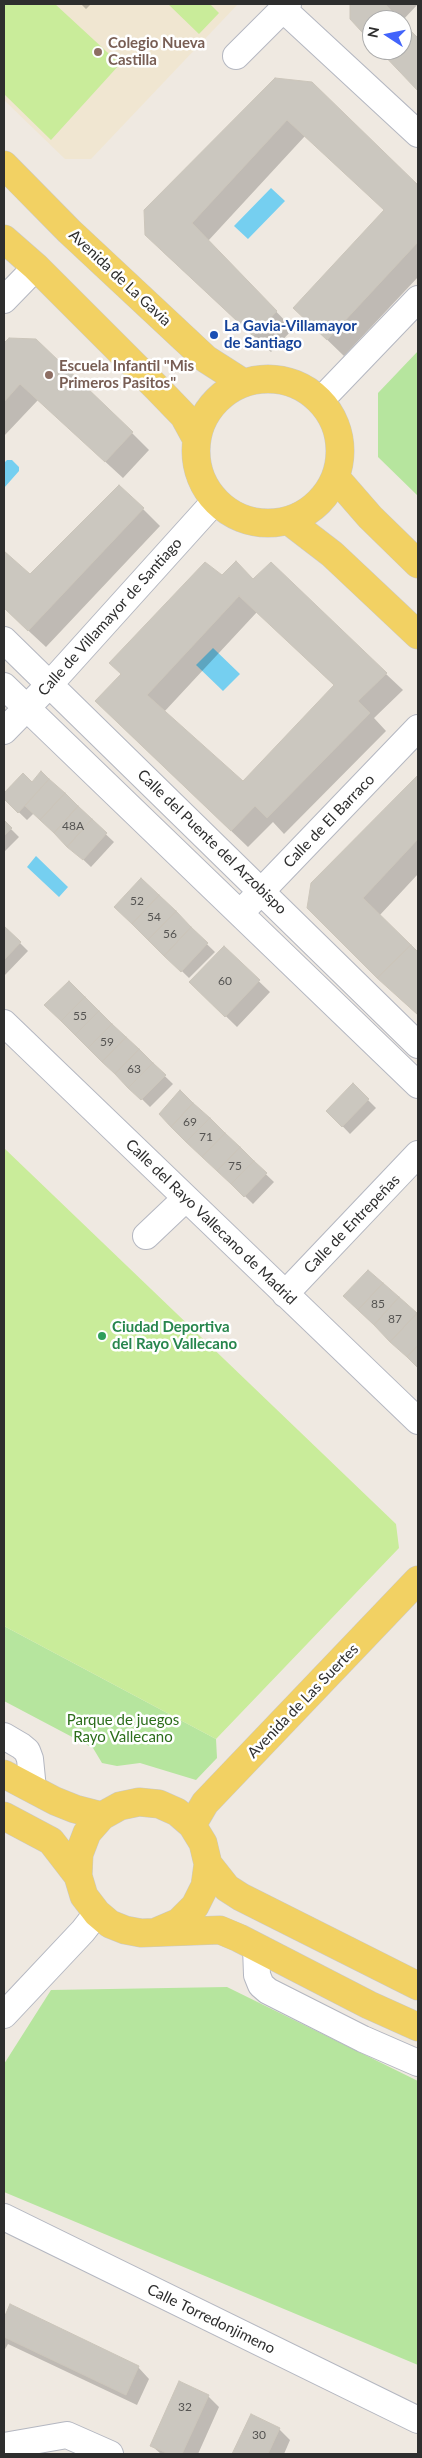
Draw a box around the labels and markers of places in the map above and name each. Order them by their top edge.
place label: Colegio Nueva Castilla [108,34,205,69]
marker: Colegio Nueva Castilla [92,46,104,58]
place label: La Gavia-Villamayor de Santiago [224,317,357,352]
marker: La Gavia-Villamayor de Santiago [208,329,220,341]
place label: Escuela Infantil "Mis Primeros Pasitos" [59,357,194,392]
marker: Escuela Infantil "Mis Primeros Pasitos" [43,369,55,381]
place label: Ciudad Deportiva del Rayo Vallecano [112,1318,237,1353]
marker: Ciudad Deportiva del Rayo Vallecano [96,1330,108,1342]

